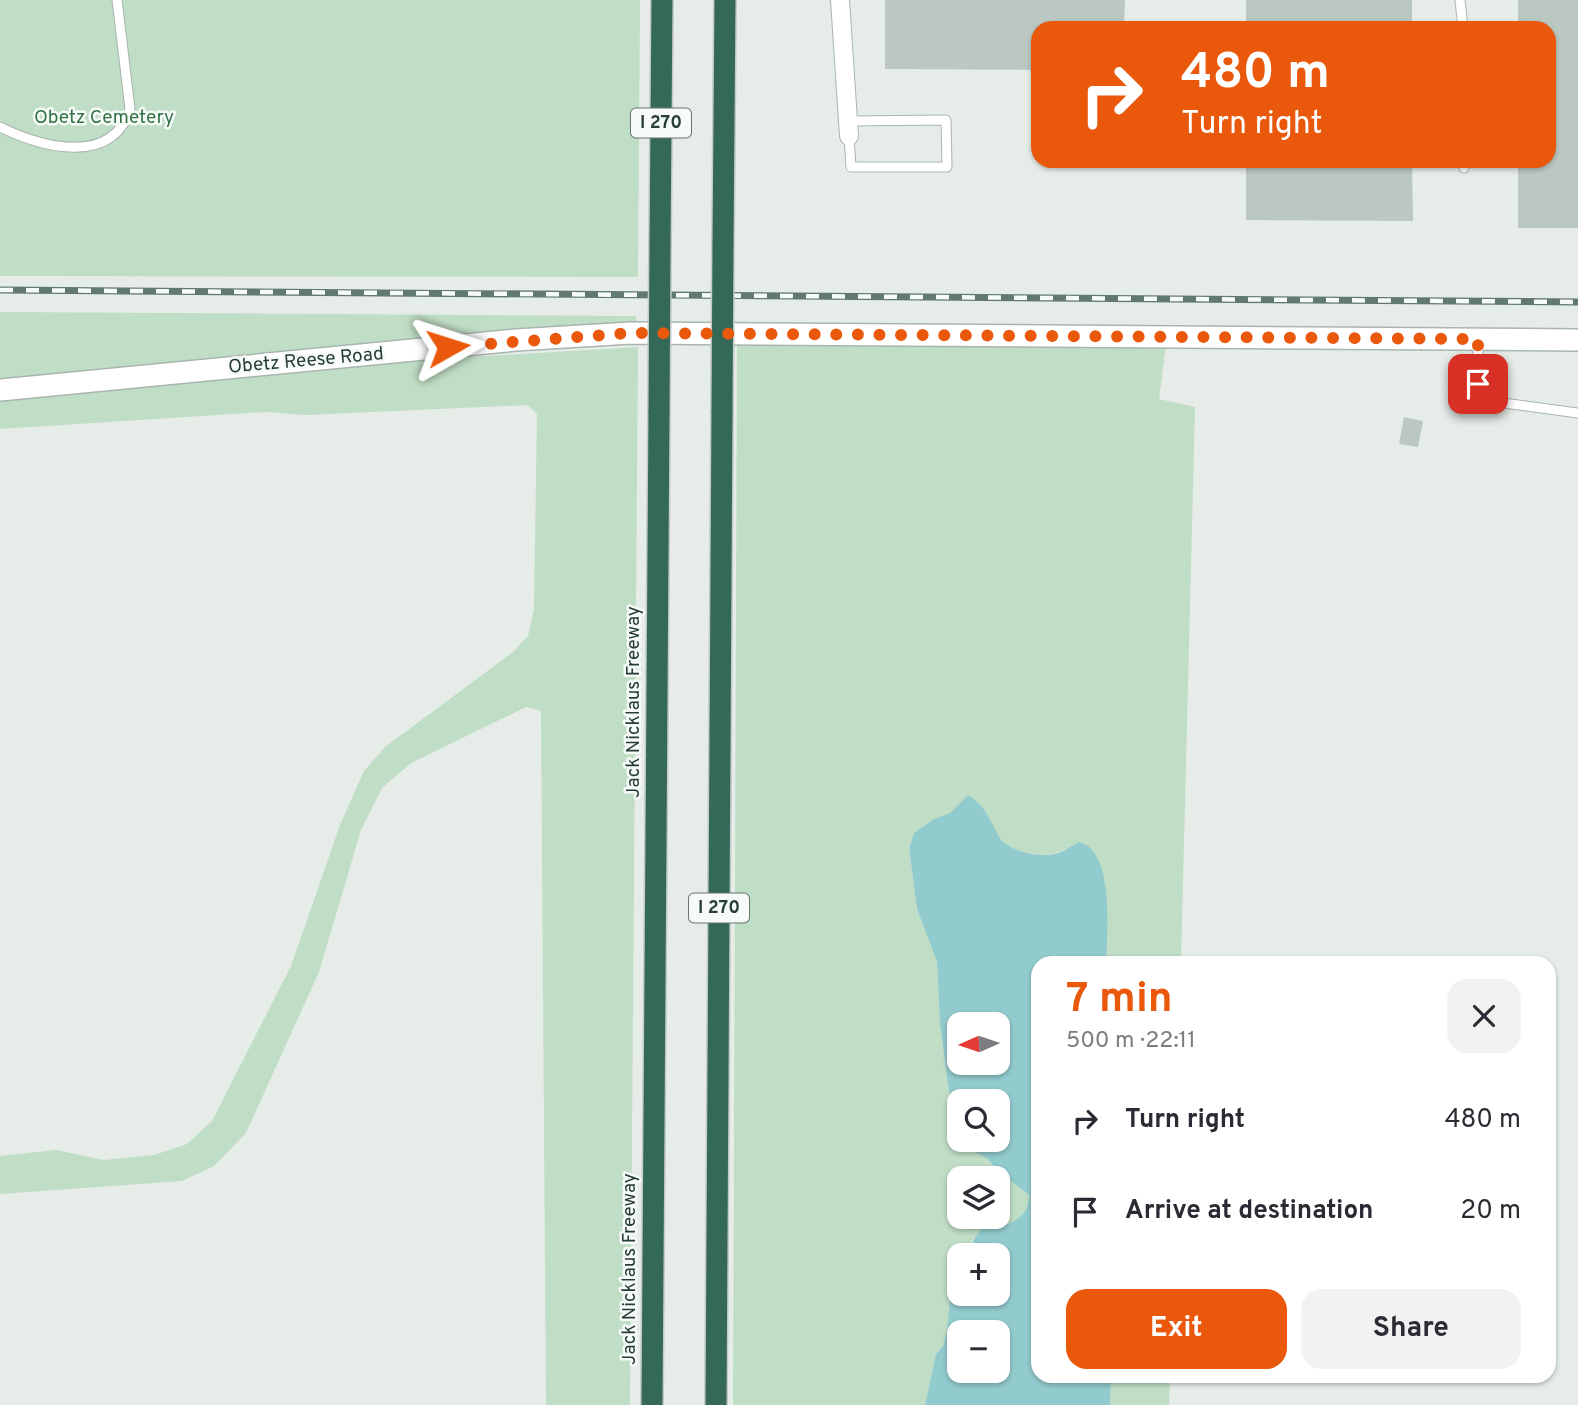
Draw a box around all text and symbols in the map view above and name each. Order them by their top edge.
text: 480 m [1181,44,1330,106]
icon: right [1066,49,1157,140]
text: Turn right [1181,105,1323,145]
park label: Obetz Cemetery [34,106,174,130]
road number: I 270 [631,109,691,138]
position arrow [411,310,485,384]
street label: Obetz Reese Road [227,342,385,380]
pin [1448,354,1508,414]
icon: arrive [1459,365,1497,403]
street label: Jack Nicklaus Freeway [622,606,646,798]
road number: I 270 [689,894,749,923]
text: 7 min [1066,974,1173,1027]
button: close [1447,979,1521,1053]
north arrow [947,1012,1010,1074]
map controls [947,1012,1010,1383]
text: 500 m · 22:11 [1066,1027,1196,1056]
button: search [947,1089,1010,1152]
icon: right [1066,1102,1104,1140]
text: Turn right [1125,1104,1245,1137]
text: 480 m [1444,1104,1521,1137]
button: layers [947,1166,1010,1229]
street label: Jack Nicklaus Freeway [618,1173,642,1365]
icon: arrive [1066,1193,1104,1231]
text: Arrive at destination [1125,1195,1373,1228]
text: 20 m [1460,1195,1521,1228]
button: + [947,1243,1010,1306]
button: Exit [1066,1289,1287,1369]
button: Share [1301,1289,1521,1369]
button: − [947,1320,1010,1383]

